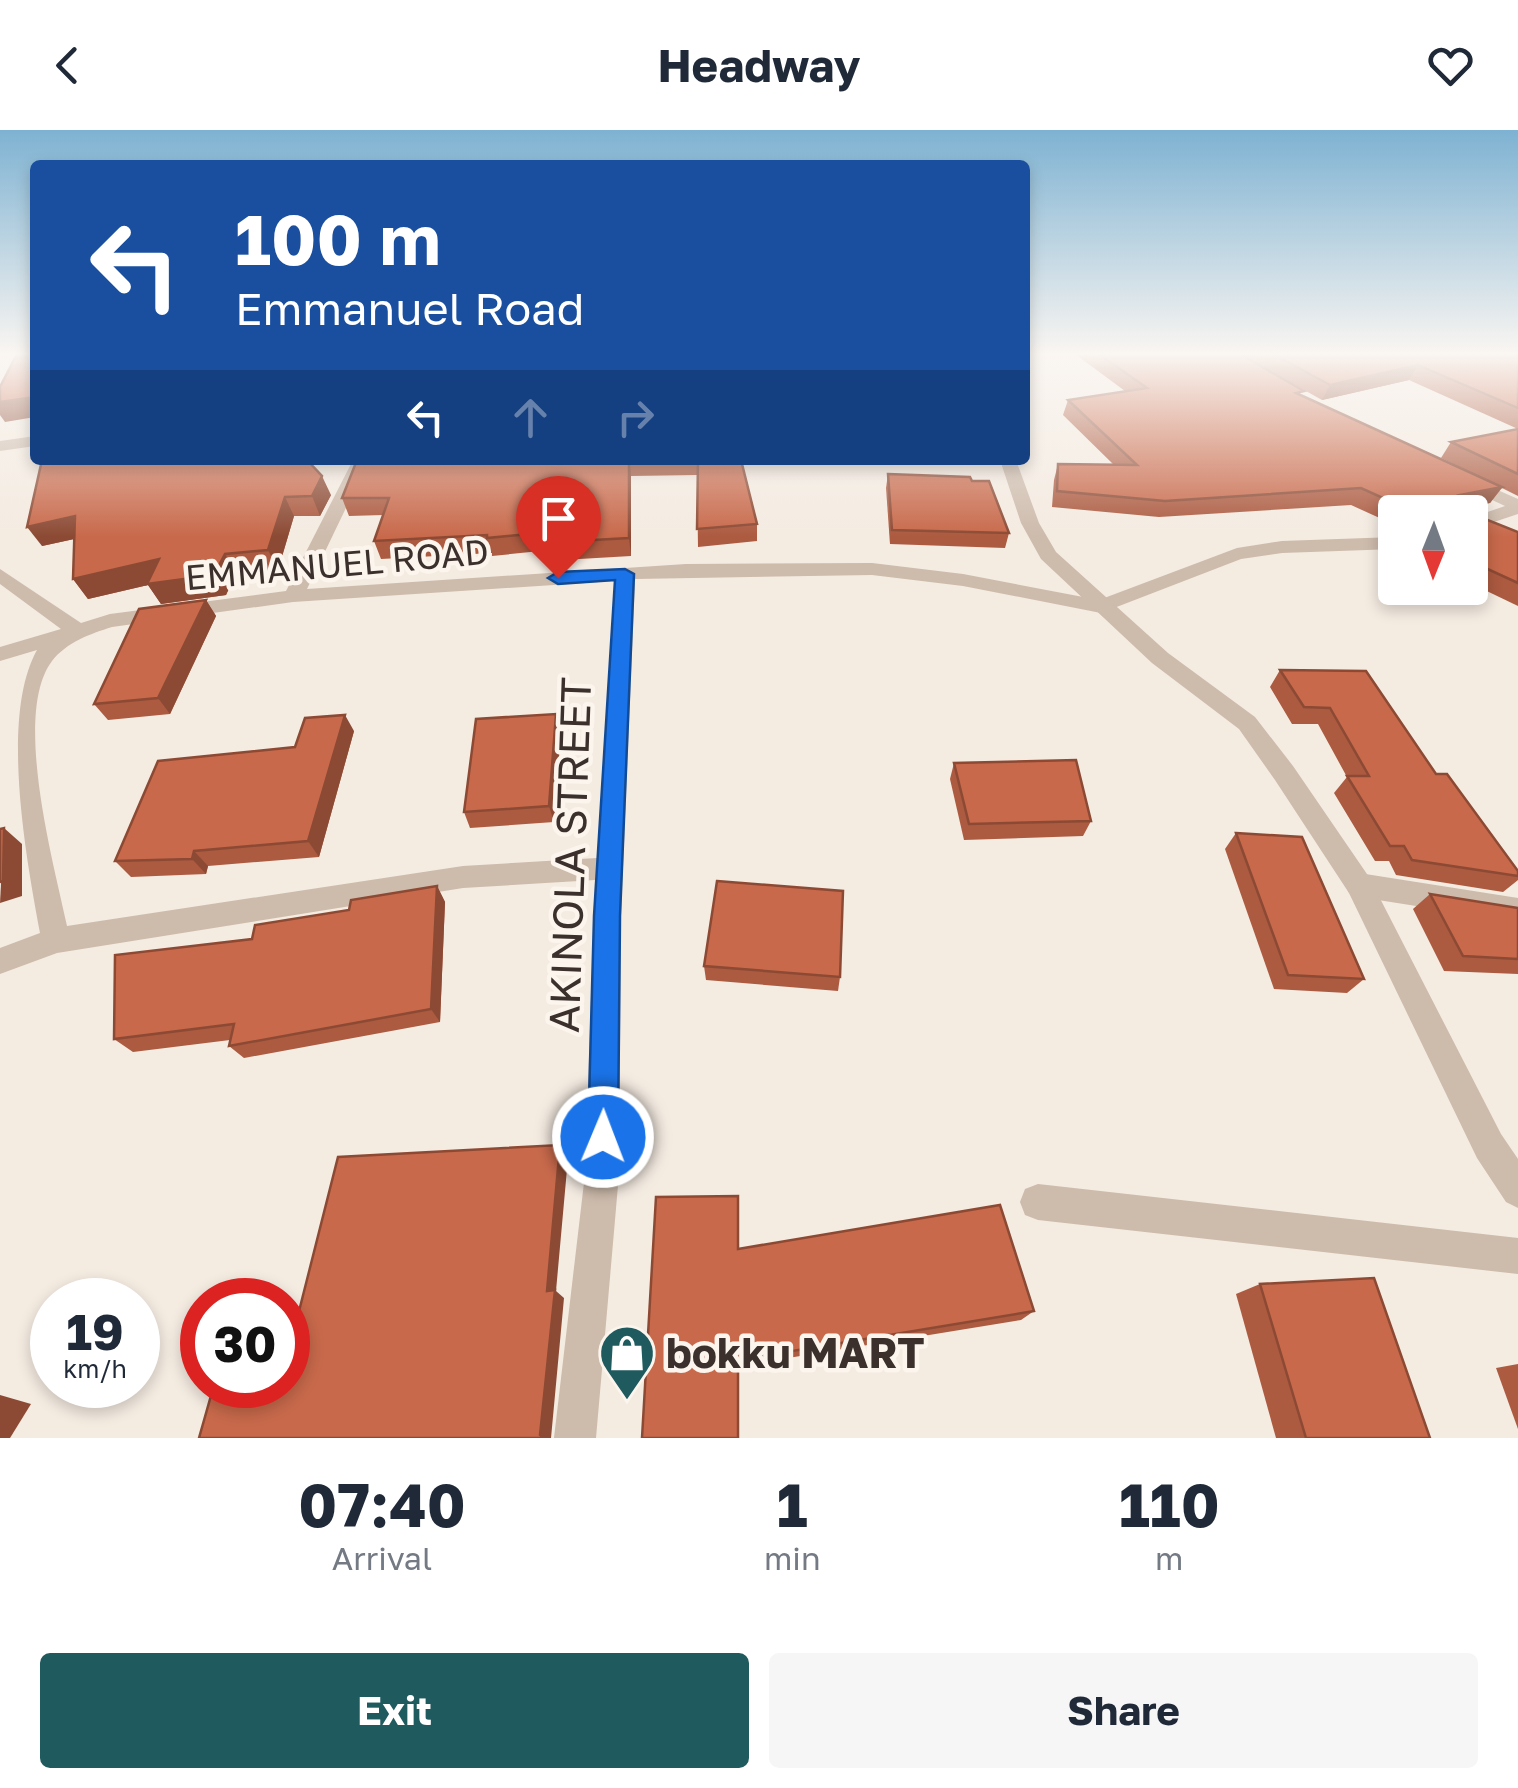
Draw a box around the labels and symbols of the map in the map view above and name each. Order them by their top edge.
pin [516,476,601,579]
north arrow [1378,495,1488,605]
street label: EMMANUEL ROAD [184,530,490,598]
street label: AKINOLA STREET [538,676,600,1034]
position arrow [551,1085,655,1189]
speed limit sign: 30 [180,1278,310,1408]
shop icon: bokku MART [597,1323,657,1402]
place label: bokku MART [666,1327,925,1377]

